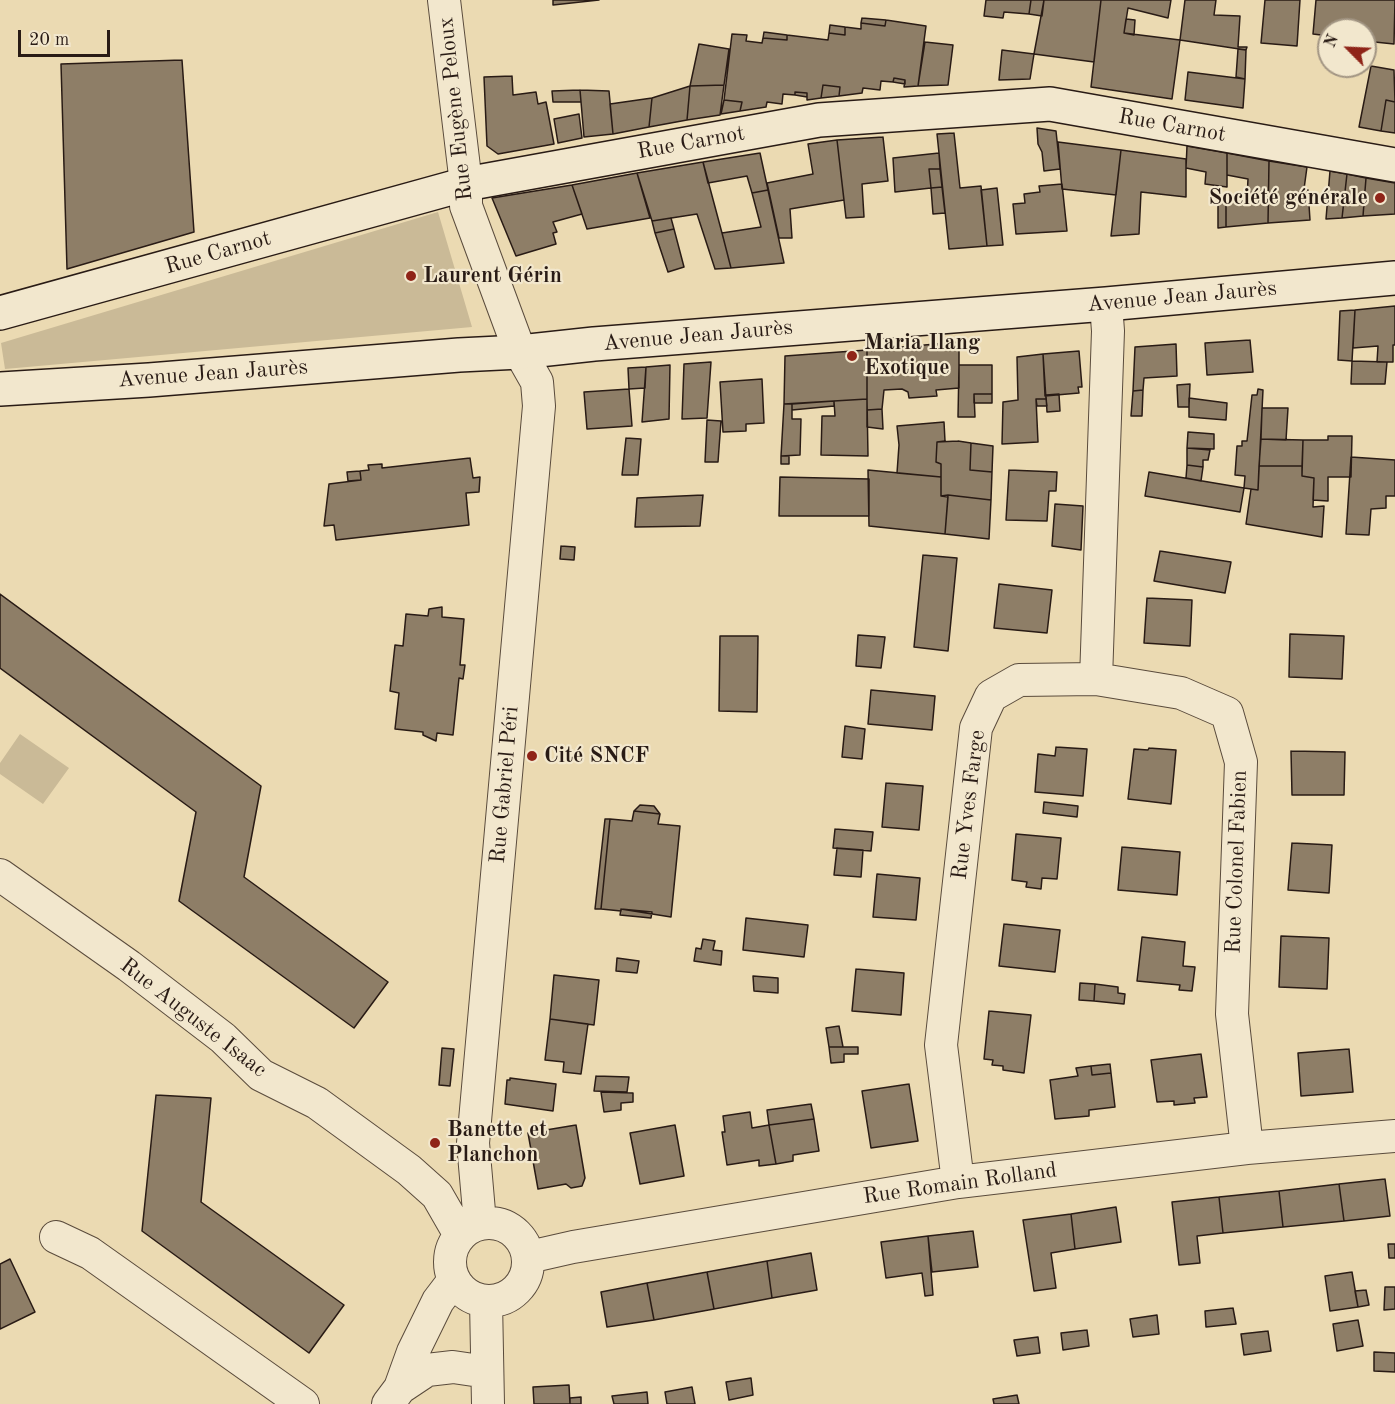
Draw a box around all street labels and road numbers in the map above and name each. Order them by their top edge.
street label: Rue Eugène Peloux [433,16,479,202]
street label: Rue Carnot [1116,104,1228,148]
street label: Rue Carnot [635,121,747,165]
street label: Rue Carnot [162,225,274,281]
street label: Avenue Jean Jaurès [1086,276,1278,318]
street label: Avenue Jean Jaurès [602,315,794,357]
street label: Avenue Jean Jaurès [117,354,309,394]
street label: Rue Gabriel Péri [485,705,525,865]
street label: Rue Yves Farge [947,729,991,881]
street label: Rue Colonel Fabien [1221,770,1253,954]
street label: Rue Auguste Isaac [114,952,272,1084]
street label: Rue Romain Rolland [861,1157,1059,1211]

